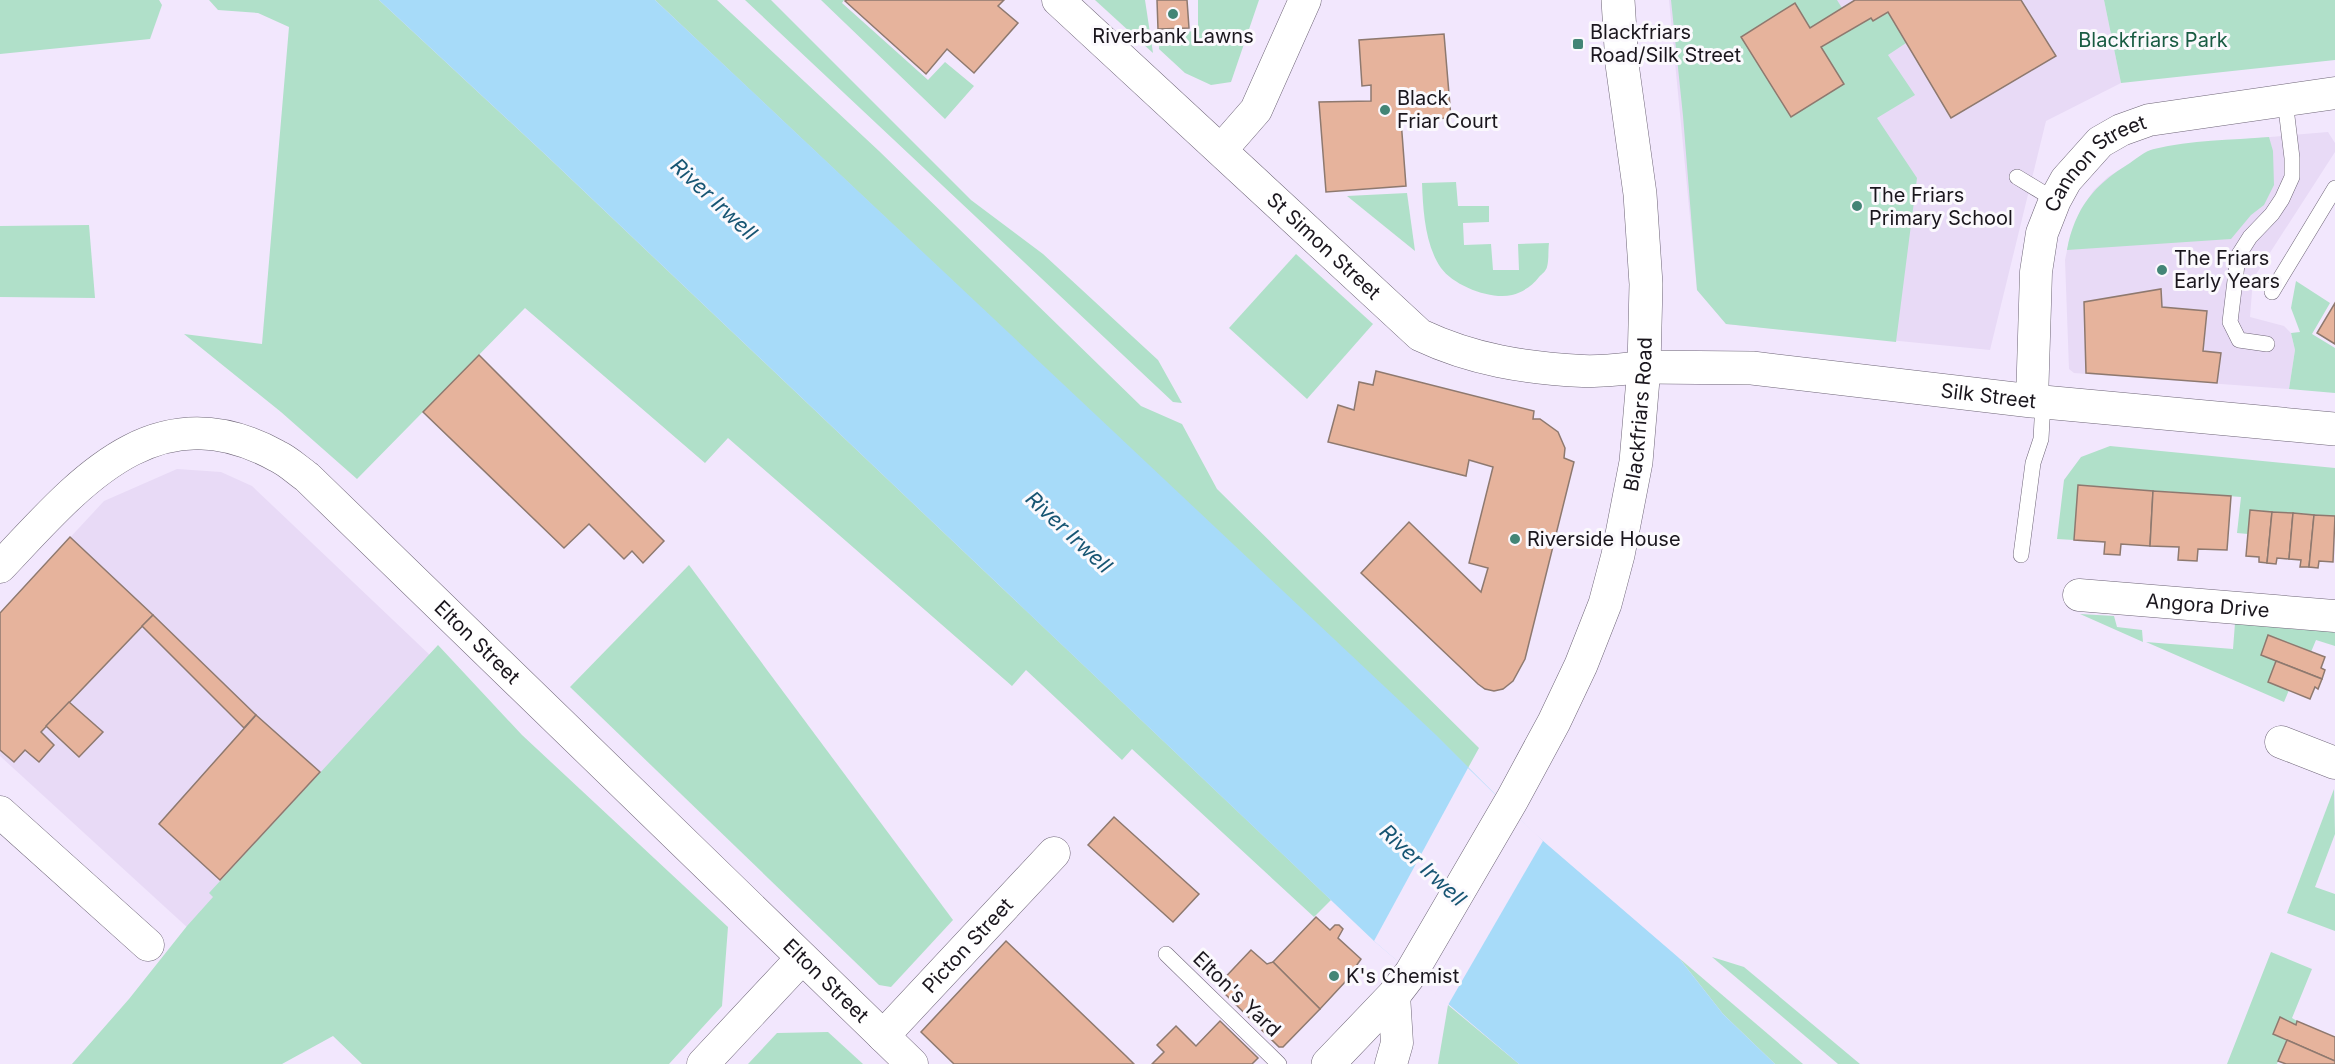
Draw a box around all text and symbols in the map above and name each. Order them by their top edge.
marker: Riverbank Lawns [1166,7,1180,21]
place label: Blackfriars Road/Silk Street [1590,20,1741,67]
place label: Riverbank Lawns [1092,24,1254,48]
park label: Blackfriars Park [2078,28,2228,52]
marker: Blackfriars Road/Silk Street [1571,37,1585,51]
place label: Black Friar Court [1397,86,1499,133]
marker: Black Friar Court [1378,103,1392,117]
street label: Cannon Street [2040,110,2150,215]
water label: River Irwell [666,153,763,246]
place label: The Friars Primary School [1869,183,2013,230]
street label: St Simon Street [1262,187,1386,305]
marker: The Friars Primary School [1850,199,1864,213]
place label: The Friars Early Years [2174,246,2280,293]
marker: The Friars Early Years [2155,263,2169,277]
street label: Blackfriars Road [1619,337,1657,493]
street label: Silk Street [1939,378,2037,413]
water label: River Irwell [1021,486,1118,579]
place label: Riverside House [1527,527,1681,551]
marker: Riverside House [1508,532,1522,546]
street label: Angora Drive [2145,589,2270,623]
street label: Elton Street [430,595,525,689]
water label: River Irwell [1375,819,1472,912]
street label: Picton Street [917,893,1018,998]
street label: Elton Street [778,934,874,1028]
street label: Elton's Yard [1188,946,1286,1042]
place label: K's Chemist [1346,964,1460,988]
marker: K's Chemist [1327,969,1341,983]

